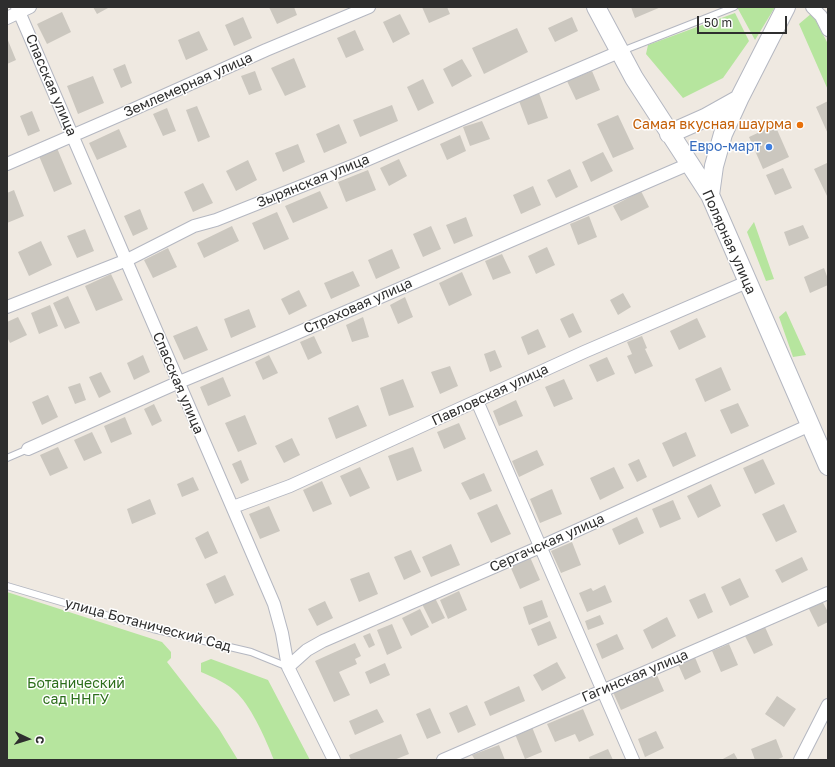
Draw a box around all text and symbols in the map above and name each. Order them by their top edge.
scale bar [699,8,789,34]
text: 50 m [704,15,732,30]
street label: Спасская улица [22,31,80,139]
street label: Землемерная улица [121,49,255,121]
place label: Самая вкусная шаурма [632,117,792,133]
marker: Самая вкусная шаурма [795,120,805,130]
place label: Евро-март [689,139,761,155]
marker: Евро-март [764,142,774,152]
street label: Зырянская улица [254,151,372,211]
street label: Полярная улица [698,187,760,297]
street label: Страховая улица [301,275,415,337]
street label: Спасская улица [149,329,207,437]
street label: Павловская улица [429,361,551,429]
street label: Сергачская улица [487,510,607,576]
street label: улица Ботанический Сад [63,595,233,655]
street label: Гагинская улица [579,646,691,706]
park label: Ботанический сад ННГУ [27,676,125,708]
north arrow [8,719,48,759]
text: С [34,736,47,744]

